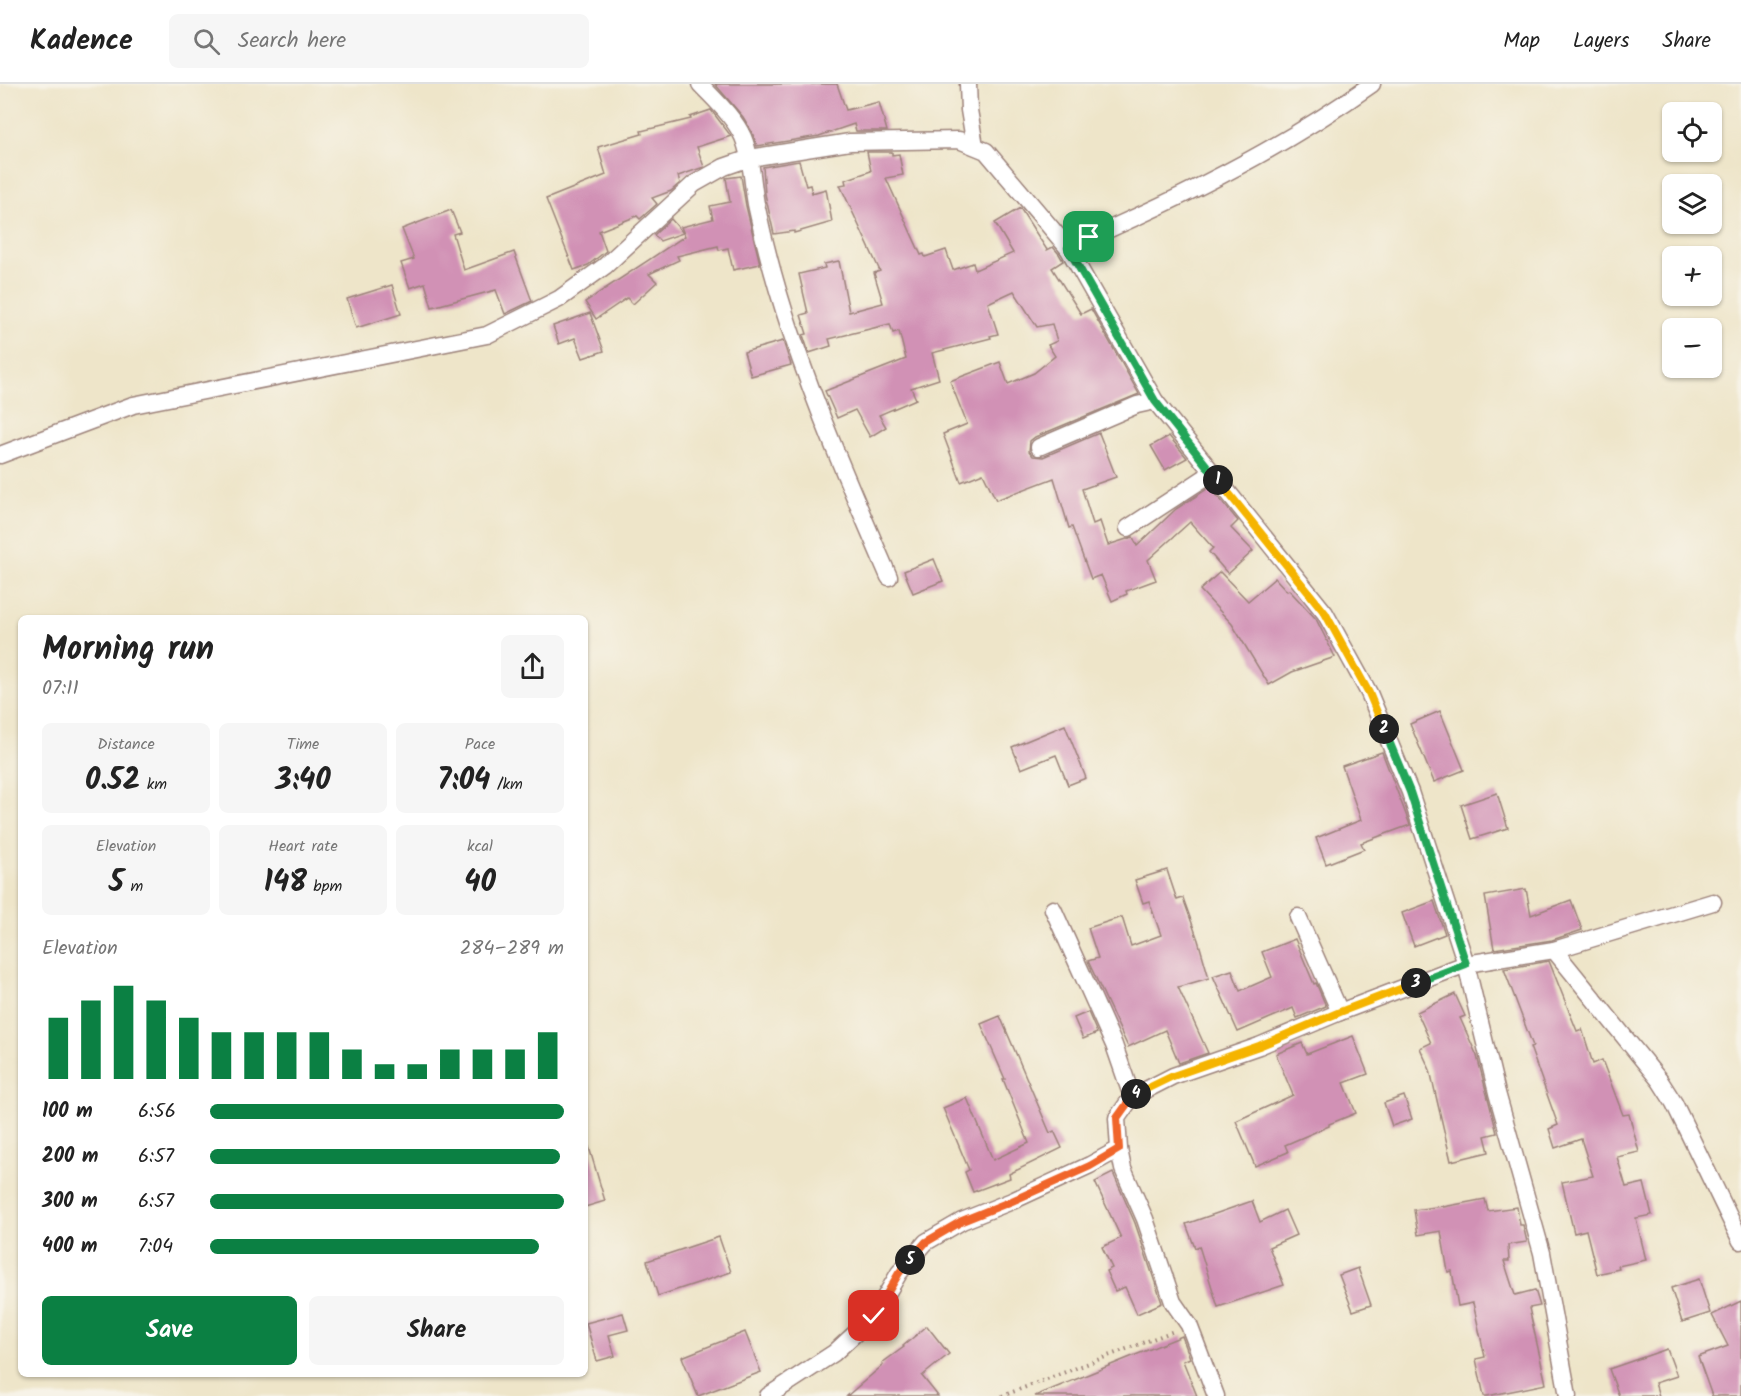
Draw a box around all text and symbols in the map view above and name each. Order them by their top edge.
search box [169,14,589,68]
text: Kadence [30,19,133,64]
text: Search here [238,24,346,59]
icon: search [190,25,223,58]
text: Map [1503,25,1540,58]
text: Layers [1573,25,1629,58]
text: Share [1662,25,1711,58]
map controls [1662,102,1722,378]
button: locate [1662,102,1722,162]
button: layers [1662,174,1722,234]
pin [1063,211,1114,262]
icon: arrive [1072,220,1105,253]
button: + [1662,246,1722,306]
button: − [1662,318,1722,378]
pin: 1 [1203,465,1233,495]
text: 1 [1216,467,1220,492]
text: Morning run [42,624,214,677]
button: share [501,635,564,698]
text: 07:11 [42,673,79,705]
pin: 2 [1369,714,1399,744]
text: 2 [1379,716,1389,741]
text: Distance [97,732,155,757]
text: Time [287,732,319,757]
text: Pace [465,732,495,757]
text: 0.52 [85,757,140,805]
text: 3:40 [275,757,331,805]
text: 7:04 [437,757,490,805]
text: km [140,772,167,797]
text: /km [490,772,523,797]
text: Elevation [96,834,156,859]
text: Heart rate [268,834,338,859]
text: kcal [467,834,493,859]
text: 5 [109,859,124,907]
text: 148 [264,859,307,907]
text: 40 [464,859,496,907]
text: m [124,874,143,899]
text: bpm [307,874,342,899]
text: Elevation [42,933,118,965]
text: 284–289 m [460,933,564,965]
pin: 3 [1401,968,1431,998]
text: 3 [1412,970,1420,995]
pin: 4 [1121,1079,1151,1109]
text: 4 [1132,1081,1140,1106]
text: 100 m [42,1096,93,1128]
text: 6:56 [138,1096,176,1128]
text: 200 m [42,1141,98,1173]
text: 6:57 [138,1141,174,1173]
text: 300 m [42,1186,98,1218]
text: 6:57 [138,1186,174,1218]
text: 400 m [42,1231,98,1263]
text: 7:04 [138,1231,173,1263]
pin: 5 [895,1245,925,1275]
text: 5 [906,1247,914,1272]
pin [848,1290,899,1341]
button: Save [42,1296,297,1365]
button: Share [309,1296,564,1365]
icon: check [857,1299,890,1332]

